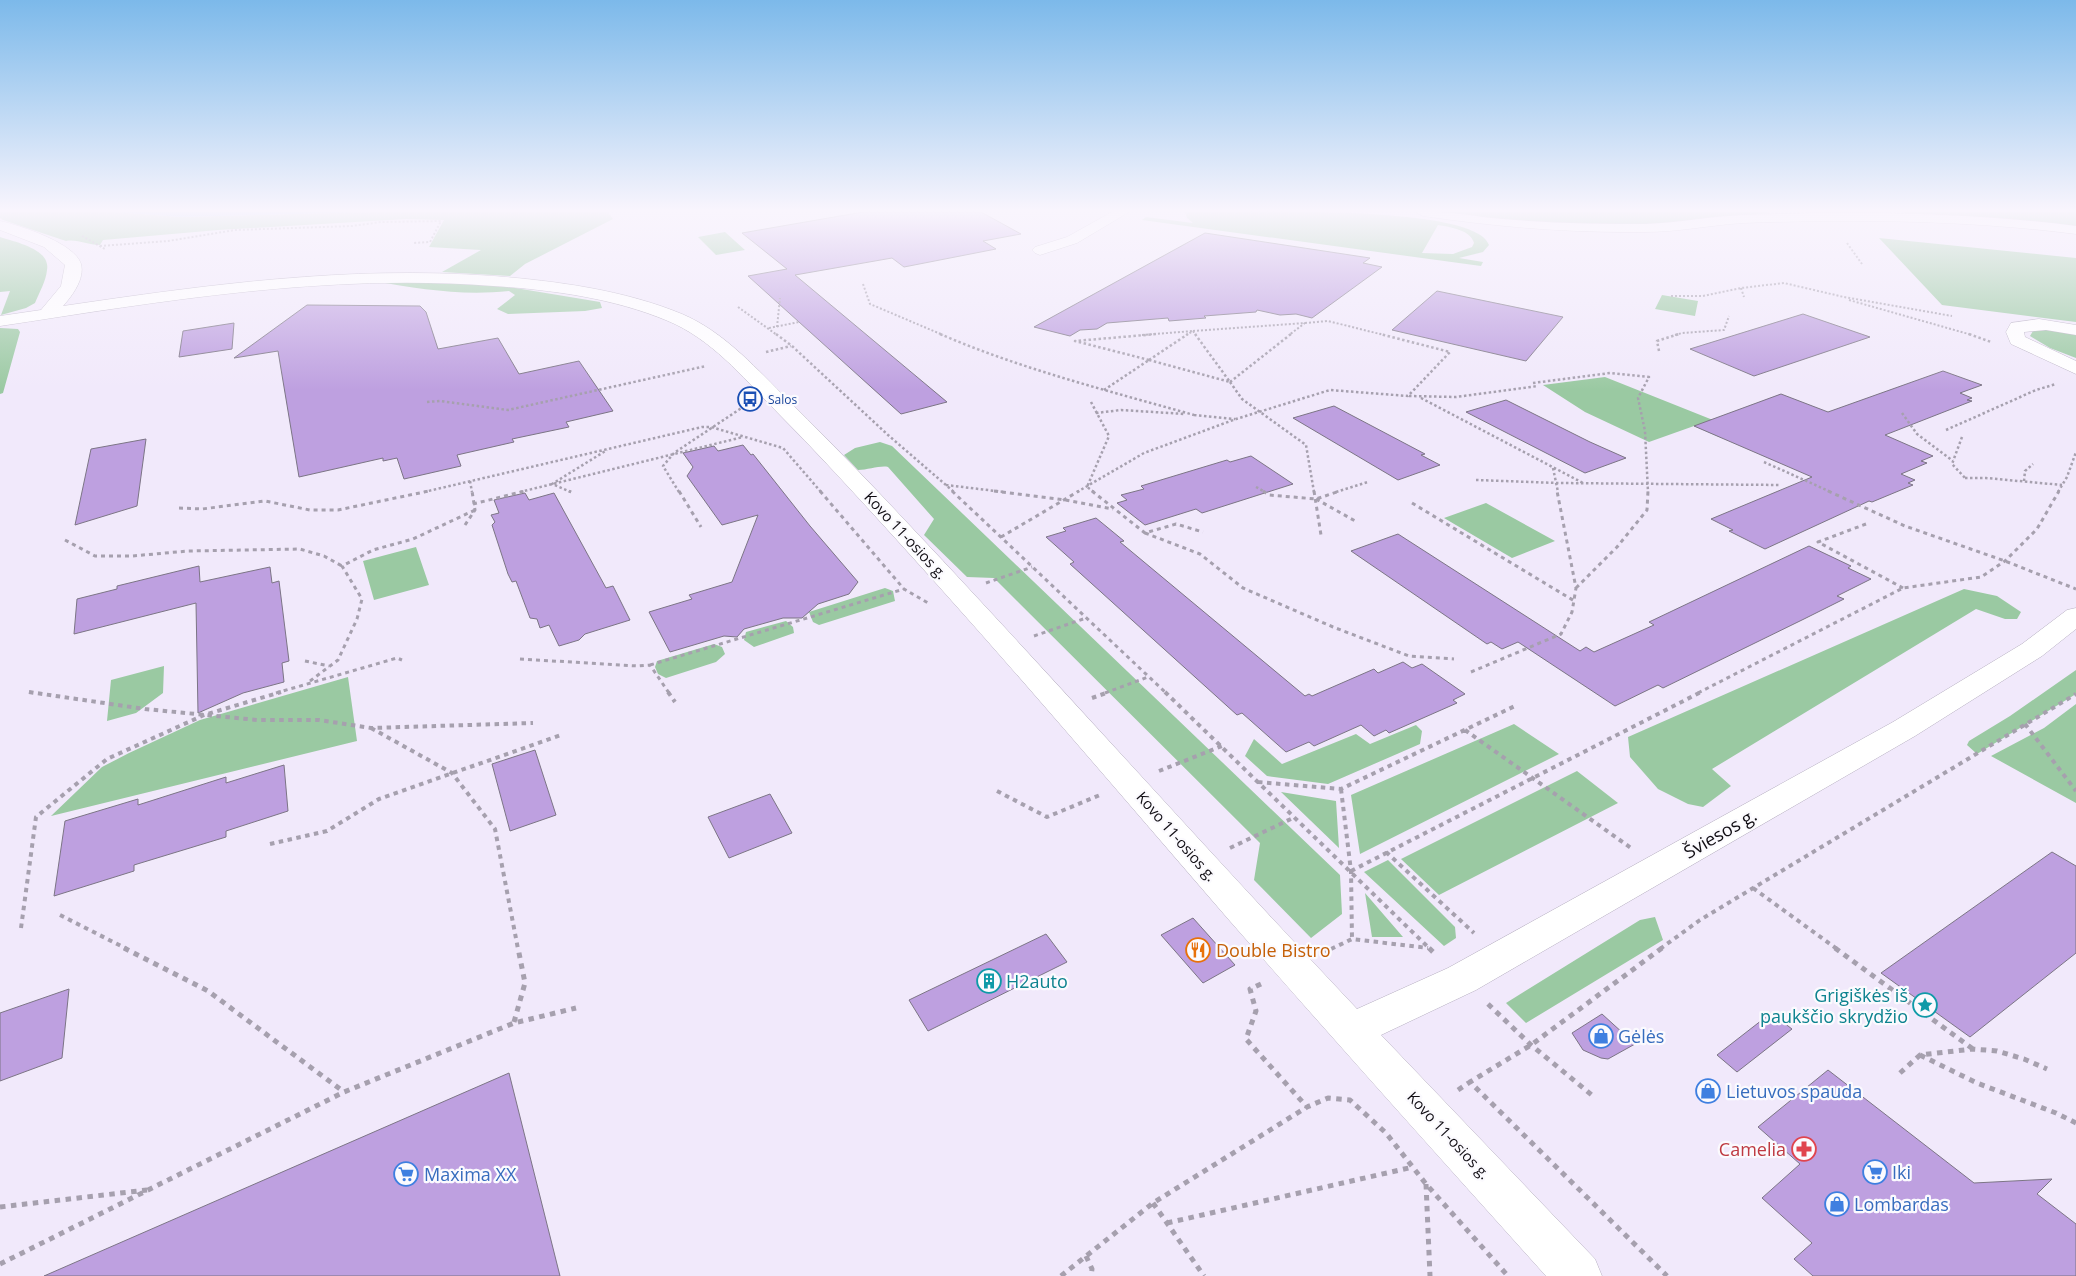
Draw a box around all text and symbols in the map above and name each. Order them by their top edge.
bus stop icon: Salos [737,386,763,412]
place label: Salos [768,391,797,408]
street label: Kovo 11-osios g. [860,487,952,583]
street label: Kovo 11-osios g. [1132,787,1222,885]
street label: Šviesos g. [1679,802,1761,864]
restaurant icon: Double Bistro [1185,937,1211,963]
place label: Double Bistro [1216,938,1331,962]
building icon: H2auto [976,968,1002,994]
place label: H2auto [1006,969,1068,993]
place label: Grigiškės iš paukščio skrydžio [1760,983,1908,1028]
place icon: Grigiškės iš paukščio skrydžio [1912,992,1938,1018]
shop icon: Gėlės [1588,1023,1614,1049]
place label: Gėlės [1618,1024,1664,1048]
shop icon: Lietuvos spauda [1695,1078,1721,1104]
place label: Lietuvos spauda [1726,1079,1862,1103]
street label: Kovo 11-osios g. [1403,1087,1495,1183]
pharmacy icon: Camelia [1791,1136,1817,1162]
place label: Camelia [1719,1137,1786,1161]
supermarket icon: Iki [1862,1159,1888,1185]
place label: Iki [1892,1160,1911,1184]
supermarket icon: Maxima XX [393,1161,419,1187]
place label: Maxima XX [424,1162,517,1186]
shop icon: Lombardas [1824,1191,1850,1217]
place label: Lombardas [1854,1192,1949,1216]

